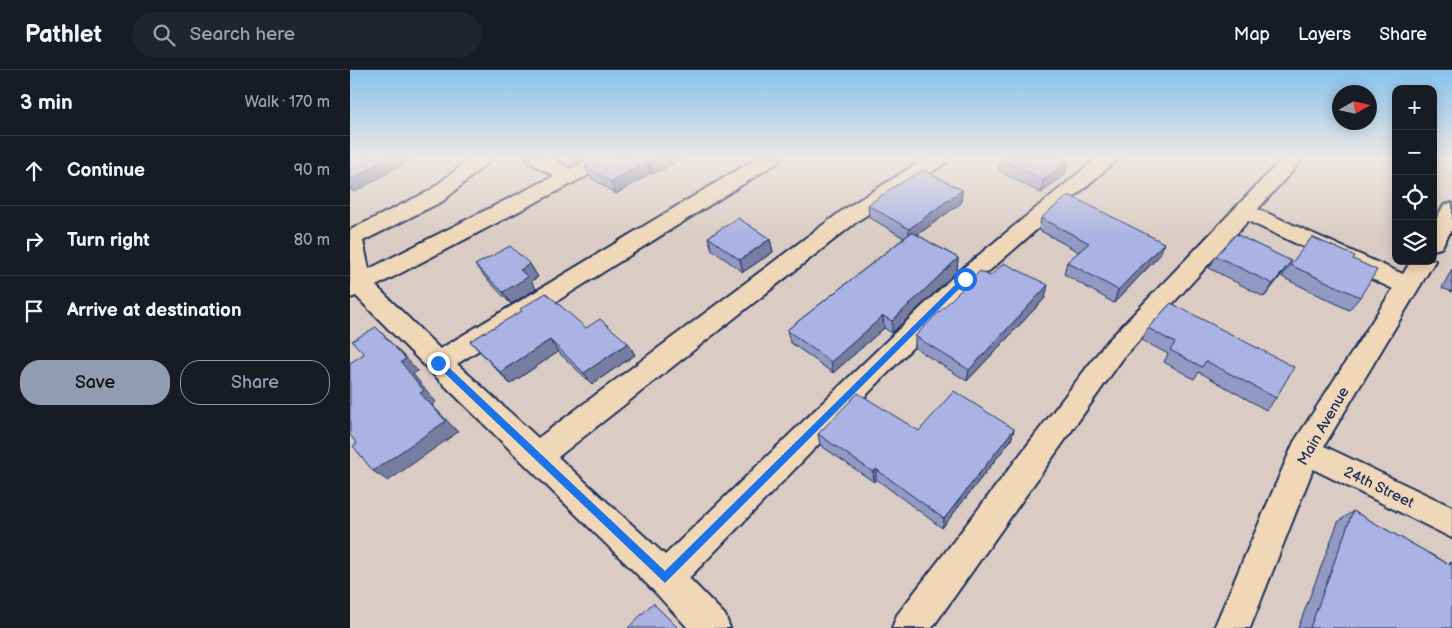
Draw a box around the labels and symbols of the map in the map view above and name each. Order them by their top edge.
north arrow [1332,85,1377,130]
route start [954,268,977,291]
route end [427,352,450,375]
street label: Main Avenue [1293,383,1354,469]
street label: 24th Street [1341,462,1417,513]

